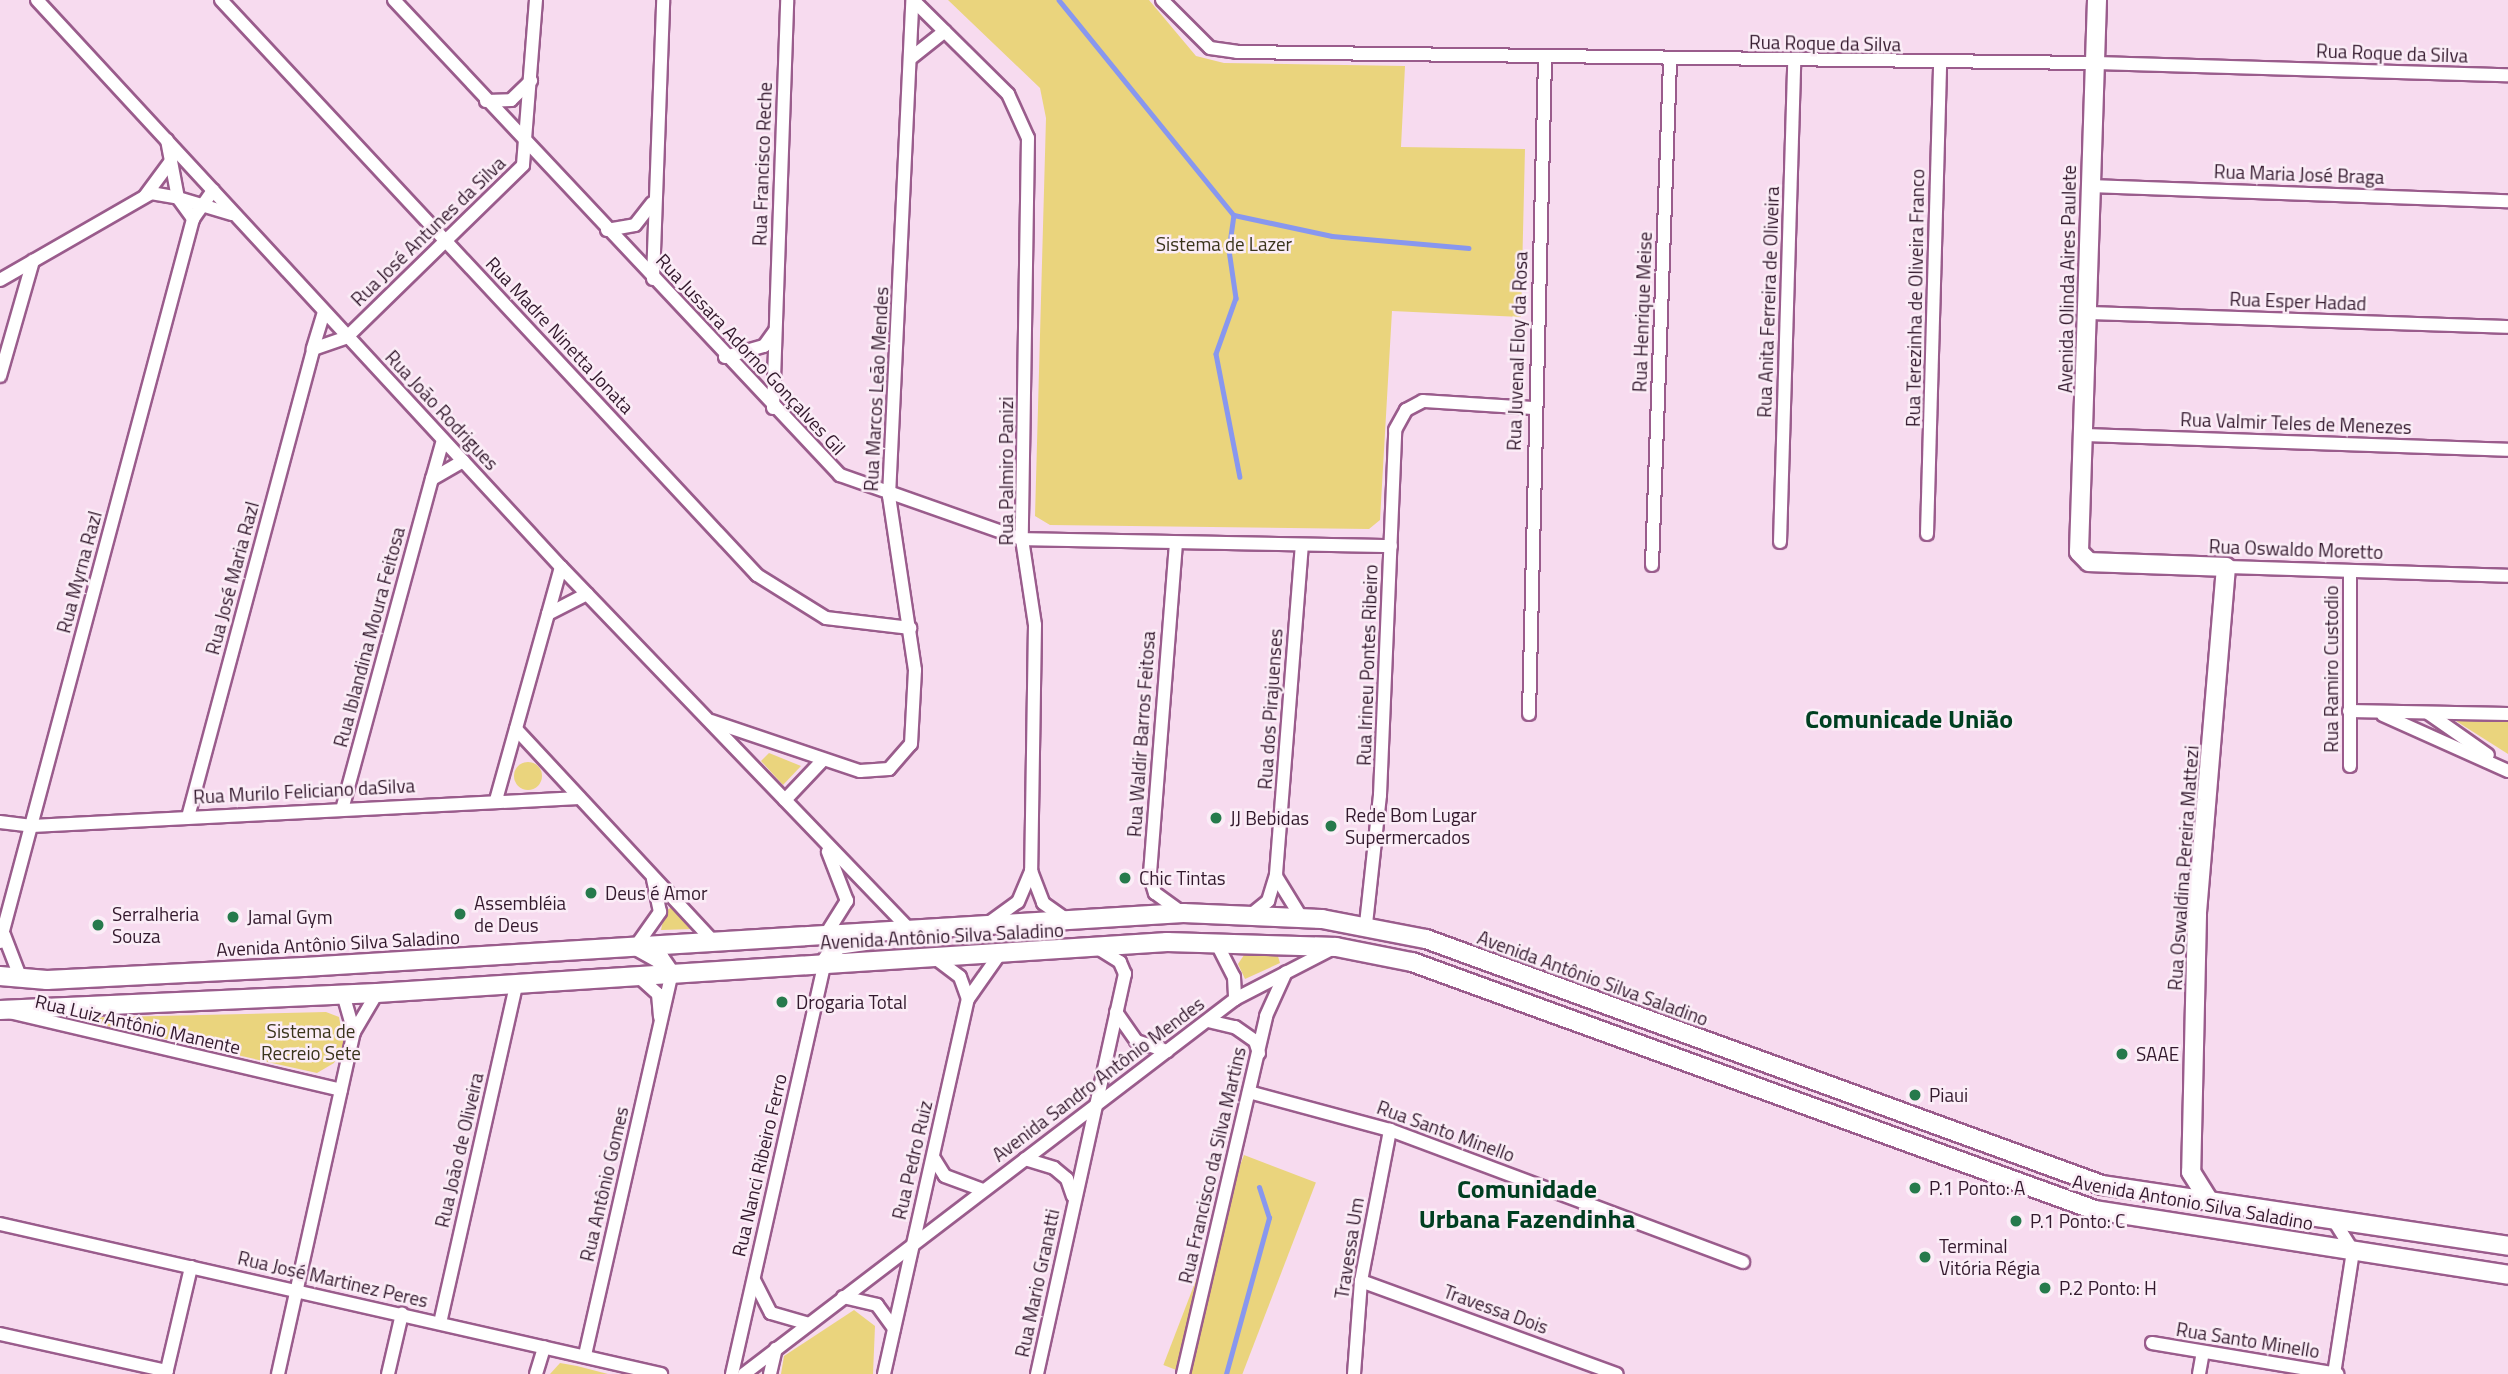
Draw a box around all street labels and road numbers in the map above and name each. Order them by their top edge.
street label: Rua Roque da Silva [1749,30,1901,56]
street label: Rua Roque da Silva [2316,39,2468,67]
street label: Rua Francisco Reche [748,82,776,246]
street label: Rua José Antunes da Silva [346,151,510,311]
street label: Rua Maria José Braga [2213,160,2385,188]
street label: Avenida Olinda Aires Paulete [2054,165,2080,393]
street label: Rua Terezinha de Oliveira Franco [1901,169,1929,427]
street label: Rua Anita Ferreira de Oliveira [1753,186,1783,418]
street label: Rua Henrique Meise [1628,231,1656,393]
street label: Rua Jussara Adorno Gonçalves Gil [652,249,850,459]
street label: Rua Juvenal Eloy da Rosa [1502,251,1532,451]
street label: Rua Madre Ninetta Jonata [481,252,639,418]
street label: Rua Marcos Leão Mendes [859,286,893,492]
street label: Rua Esper Hadad [2229,287,2367,315]
street label: Rua João Rodrigues [381,345,503,475]
street label: Rua Palmiro Panizi [995,396,1017,546]
street label: Rua Valmir Teles de Menezes [2180,408,2412,438]
street label: Rua José Maria Razl [201,499,263,657]
street label: Rua Myrna Razl [52,509,106,635]
street label: Rua Iblandina Moura Feitosa [329,524,409,750]
street label: Rua Oswaldo Moretto [2208,535,2384,563]
street label: Rua Irineu Pontes Ribeiro [1352,564,1382,766]
street label: Rua Ramiro Custodio [2320,585,2342,753]
street label: Rua dos Pirajuenses [1253,628,1287,790]
street label: Rua Waldir Barros Feitosa [1122,630,1160,838]
street label: Rua Oswaldina Pereira Mattezi [2163,745,2203,991]
street label: Rua Murilo Feliciano daSilva [193,774,415,808]
street label: Avenida Antônio Silva Saladino [820,918,1064,954]
street label: Avenida Antônio Silva Saladino [216,925,460,961]
street label: Avenida Antônio Silva Saladino [1474,926,1712,1030]
street label: Rua Luiz Antônio Manente [33,989,243,1059]
street label: Avenida Sandro Antônio Mendes [988,992,1208,1166]
street label: Rua Francisco da Silva Martins [1174,1044,1250,1286]
street label: Rua João de Oliveira [430,1070,488,1230]
street label: Rua Nanci Ribeiro Ferro [727,1071,791,1259]
street label: Rua Santo Minello [1374,1095,1518,1167]
street label: Rua Pedro Ruiz [887,1098,937,1222]
street label: Rua Antônio Gomes [575,1104,633,1264]
street label: Avenida Antonio Silva Saladino [2071,1170,2315,1234]
street label: Travessa Um [1330,1196,1368,1300]
street label: Rua Mario Granatti [1010,1207,1064,1359]
street label: Rua José Martinez Peres [236,1246,430,1312]
street label: Travessa Dois [1441,1280,1551,1338]
street label: Rua Santo Minello [2175,1317,2321,1363]

